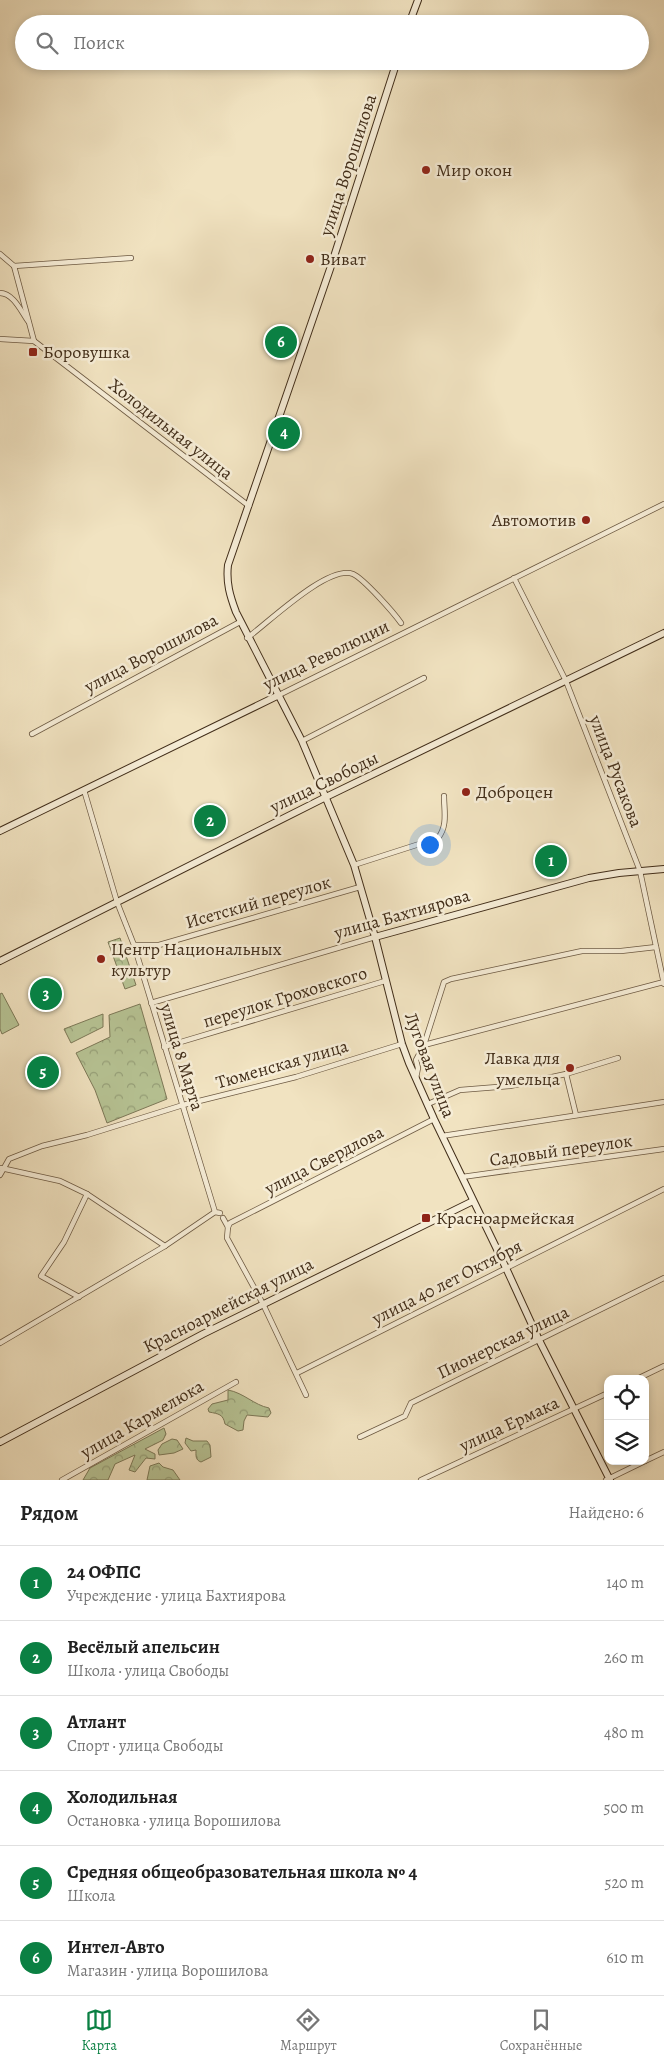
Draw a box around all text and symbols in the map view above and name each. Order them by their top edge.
search box [15,15,649,70]
icon: search [33,29,61,57]
text: Поиск [73,30,125,56]
street label: улица Ворошилова [313,90,382,240]
place label: Мир окон [436,158,512,182]
marker: Мир окон [420,164,432,176]
place label: Виват [320,247,366,271]
marker: Виват [304,253,316,265]
pin: 6 [265,323,297,361]
place label: Боровушка [43,340,131,364]
marker: Боровушка [27,346,39,358]
street label: Холодильная улица [104,373,239,486]
pin: 4 [268,414,300,452]
place label: Автомотив [491,508,576,532]
marker: Автомотив [580,514,592,526]
street label: улица Ворошилова [79,607,223,699]
street label: улица Революции [258,614,393,696]
street label: улица Русакова [583,711,649,831]
street label: улица Свободы [265,745,382,819]
place label: Доброцен [476,780,553,804]
marker: Доброцен [460,786,472,798]
pin: 2 [194,802,226,840]
your location [417,832,443,858]
pin: 1 [535,842,567,880]
street label: Исетский переулок [182,870,334,934]
street label: улица Бахтиярова [330,883,473,945]
place label: Центр Национальных культур [111,937,282,982]
marker: Центр Национальных культур [95,953,107,965]
street label: переулок Гроховского [200,961,370,1033]
pin: 3 [30,975,62,1013]
street label: улица 8 Марта [154,999,210,1114]
street label: Луговая улица [399,1009,461,1122]
street label: Тюменская улица [213,1033,352,1094]
place label: Лавка для умельца [484,1046,561,1091]
pin: 5 [27,1053,59,1091]
marker: Лавка для умельца [564,1062,576,1074]
street label: улица Свердлова [260,1119,388,1201]
street label: Садовый переулок [488,1128,634,1172]
place label: Красноармейская [436,1206,575,1230]
marker: Красноармейская [420,1212,432,1224]
street label: улица 40 лет Октября [367,1234,526,1331]
street label: Красноармейская улица [139,1251,318,1358]
street label: Пионерская улица [433,1299,573,1384]
street label: улица Кармелюка [75,1374,208,1464]
map controls [604,1375,649,1465]
button: locate [604,1375,649,1420]
street label: улица Ермака [454,1390,563,1458]
button: layers [604,1420,649,1465]
text: Рядом [20,1499,78,1527]
text: Найдено: 6 [569,1502,644,1524]
text: 24 ОФПС [67,1559,141,1585]
text: 1 [33,1572,39,1594]
text: 140 m [606,1572,644,1594]
text: Учреждение · улица Бахтиярова [67,1585,286,1607]
text: Весёлый апельсин [67,1634,220,1660]
text: 2 [32,1647,40,1669]
text: 260 m [604,1647,644,1669]
text: Школа · улица Свободы [67,1660,229,1682]
text: Атлант [67,1709,126,1735]
text: 3 [33,1722,39,1744]
text: 480 m [604,1722,644,1744]
text: Спорт · улица Свободы [67,1735,223,1757]
text: Холодильная [67,1784,178,1810]
text: 4 [32,1797,40,1819]
text: 500 m [604,1797,644,1819]
text: Остановка · улица Ворошилова [67,1810,281,1832]
text: Средняя общеобразовательная школа № 4 [67,1859,417,1885]
text: 5 [33,1872,39,1894]
text: 520 m [605,1872,644,1894]
text: Школа [67,1885,115,1907]
text: Интел-Авто [67,1934,165,1960]
text: 6 [32,1947,40,1969]
text: 610 m [606,1947,644,1969]
text: Магазин · улица Ворошилова [67,1960,268,1982]
tab: Карта [82,2006,117,2055]
tab: Маршрут [280,2006,337,2055]
tab: Сохранённые [500,2006,582,2055]

